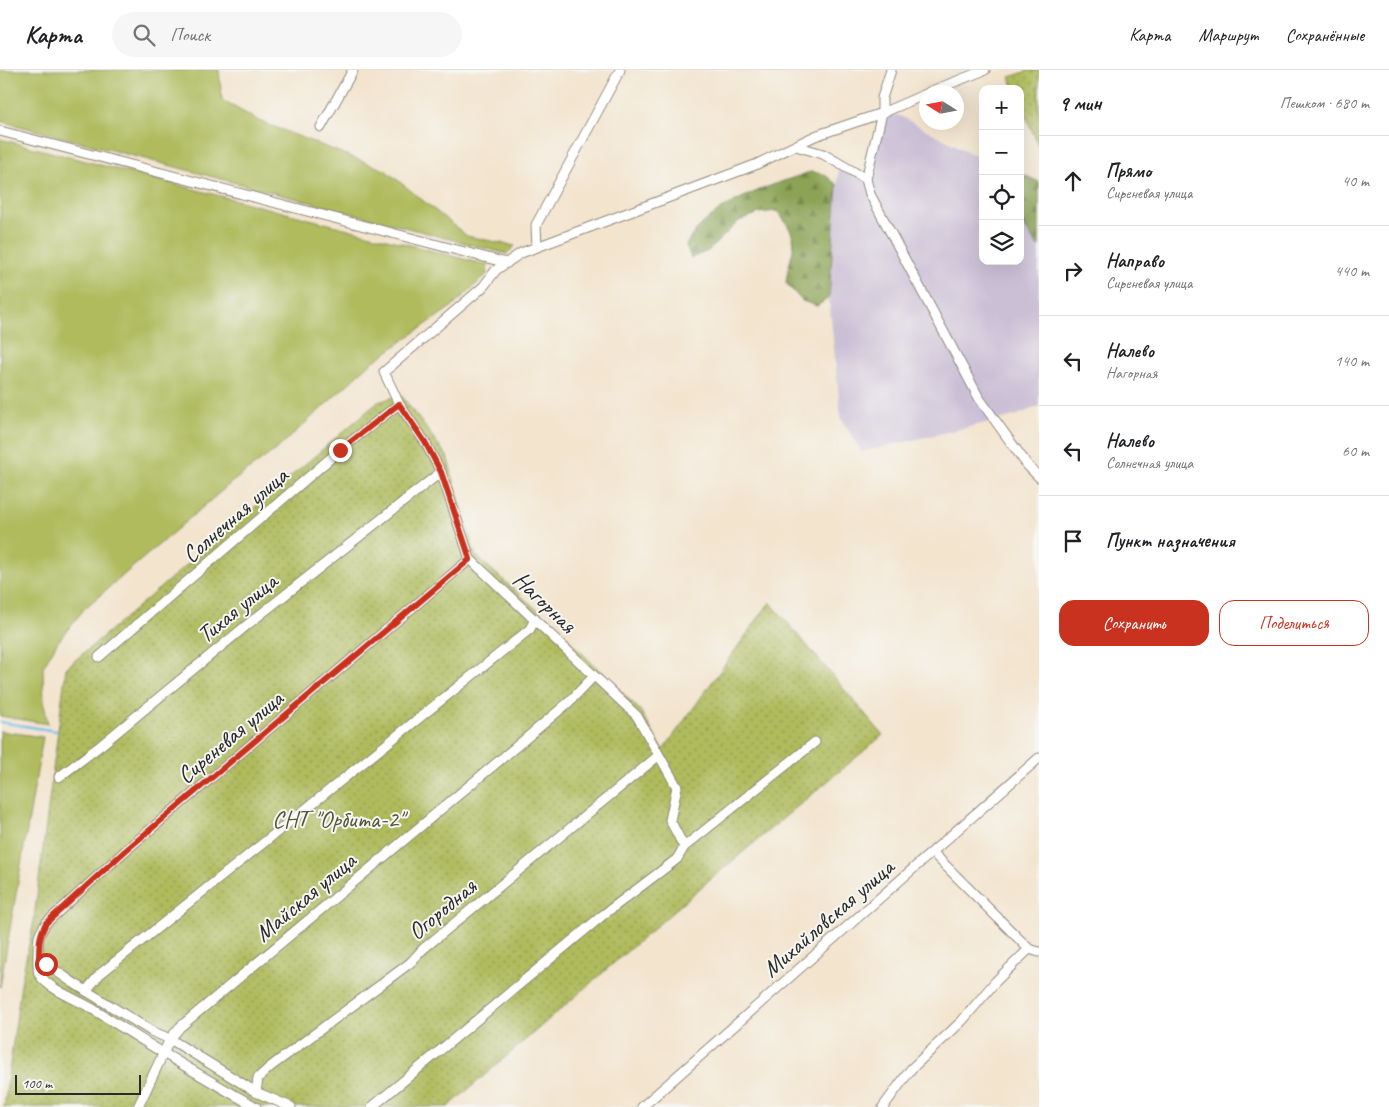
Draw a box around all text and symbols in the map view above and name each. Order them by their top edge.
search box [112,12,462,57]
text: Карта [25,20,82,50]
icon: search [130,21,158,49]
text: Поиск [170,23,210,47]
text: Карта [1129,24,1170,46]
text: Маршрут [1198,24,1258,46]
text: Сохранённые [1286,24,1364,46]
north arrow [919,85,964,130]
map controls [979,85,1024,265]
button: + [979,85,1024,130]
text: 9 мин [1059,90,1101,116]
text: Пешком · 680 m [1280,93,1369,113]
button: − [979,130,1024,175]
text: Прямо [1106,159,1151,183]
icon: ahead [1059,167,1087,195]
text: 40 m [1342,171,1369,191]
button: locate [979,175,1024,220]
text: Сиреневая улица [1106,183,1192,203]
button: layers [979,220,1024,265]
text: Направо [1106,249,1164,273]
icon: right [1059,257,1087,285]
text: 440 m [1335,261,1369,281]
text: Сиреневая улица [1106,273,1192,293]
text: Налево [1106,339,1154,363]
icon: left [1059,347,1087,375]
text: 140 m [1335,351,1369,371]
text: Нагорная [1106,363,1157,383]
text: Налево [1106,429,1154,453]
icon: left [1059,437,1087,465]
route end [329,439,352,462]
text: 60 m [1342,441,1369,461]
text: Солнечная улица [1106,453,1193,473]
street label: Солнечная улица [176,460,295,569]
icon: arrive [1059,527,1087,555]
text: Пункт назначения [1106,529,1235,553]
street label: Тихая улица [191,565,285,649]
street label: Нагорная [507,565,584,640]
button: Сохранить [1059,600,1209,646]
button: Поделиться [1219,600,1369,646]
street label: Сиреневая улица [171,683,290,790]
park label: СНТ "Орбита-2" [272,804,409,834]
street label: Майская улица [248,845,363,948]
street label: Михайловская улица [756,851,902,983]
street label: Огородная [402,871,483,946]
route start [35,953,58,976]
scale bar [15,1072,141,1095]
text: 100 m [22,1075,52,1092]

